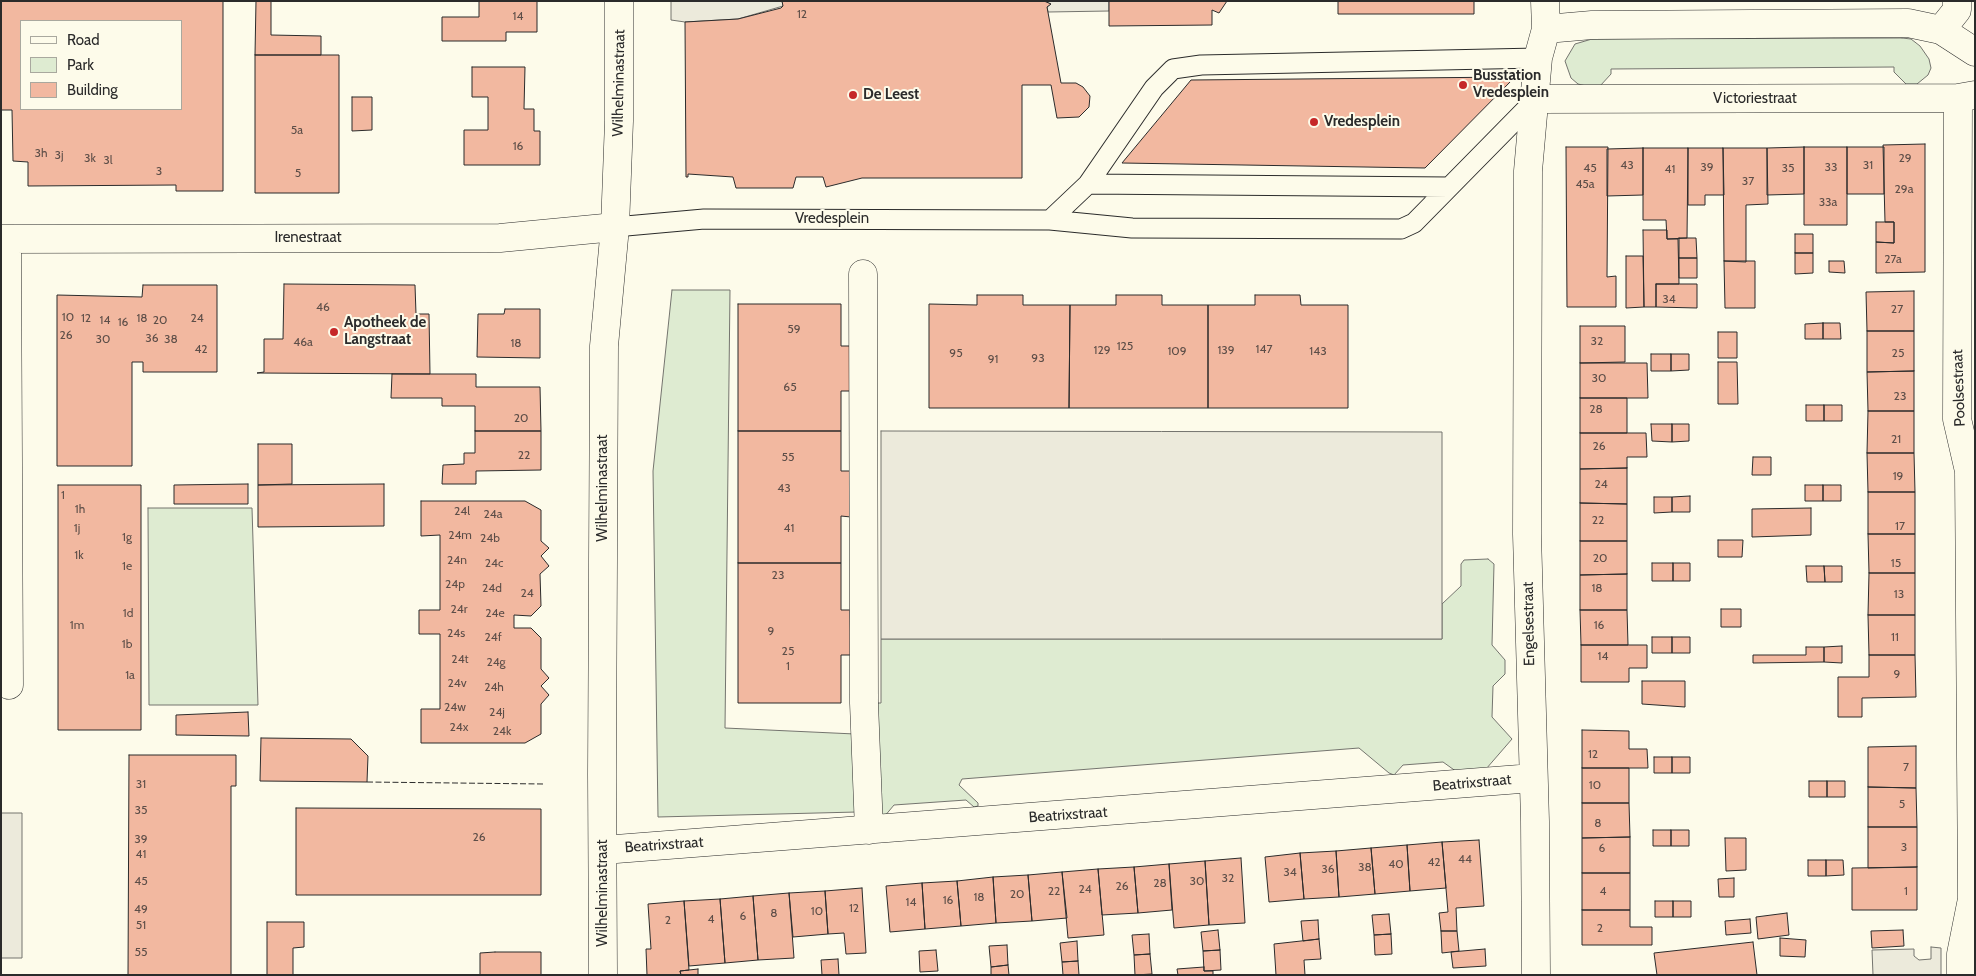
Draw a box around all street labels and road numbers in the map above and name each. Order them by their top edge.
street label: Wilhelminastraat [609,29,629,137]
street label: Victoriestraat [1713,90,1797,108]
street label: Vredesplein [795,210,869,228]
street label: Irenestraat [274,229,342,247]
street label: Poolsestraat [1949,349,1969,427]
street label: Wilhelminastraat [594,434,612,542]
street label: Engelsestraat [1519,582,1539,666]
street label: Beatrixstraat [1432,771,1512,795]
street label: Beatrixstraat [1028,803,1108,827]
street label: Beatrixstraat [624,833,704,857]
street label: Wilhelminastraat [594,839,612,947]

